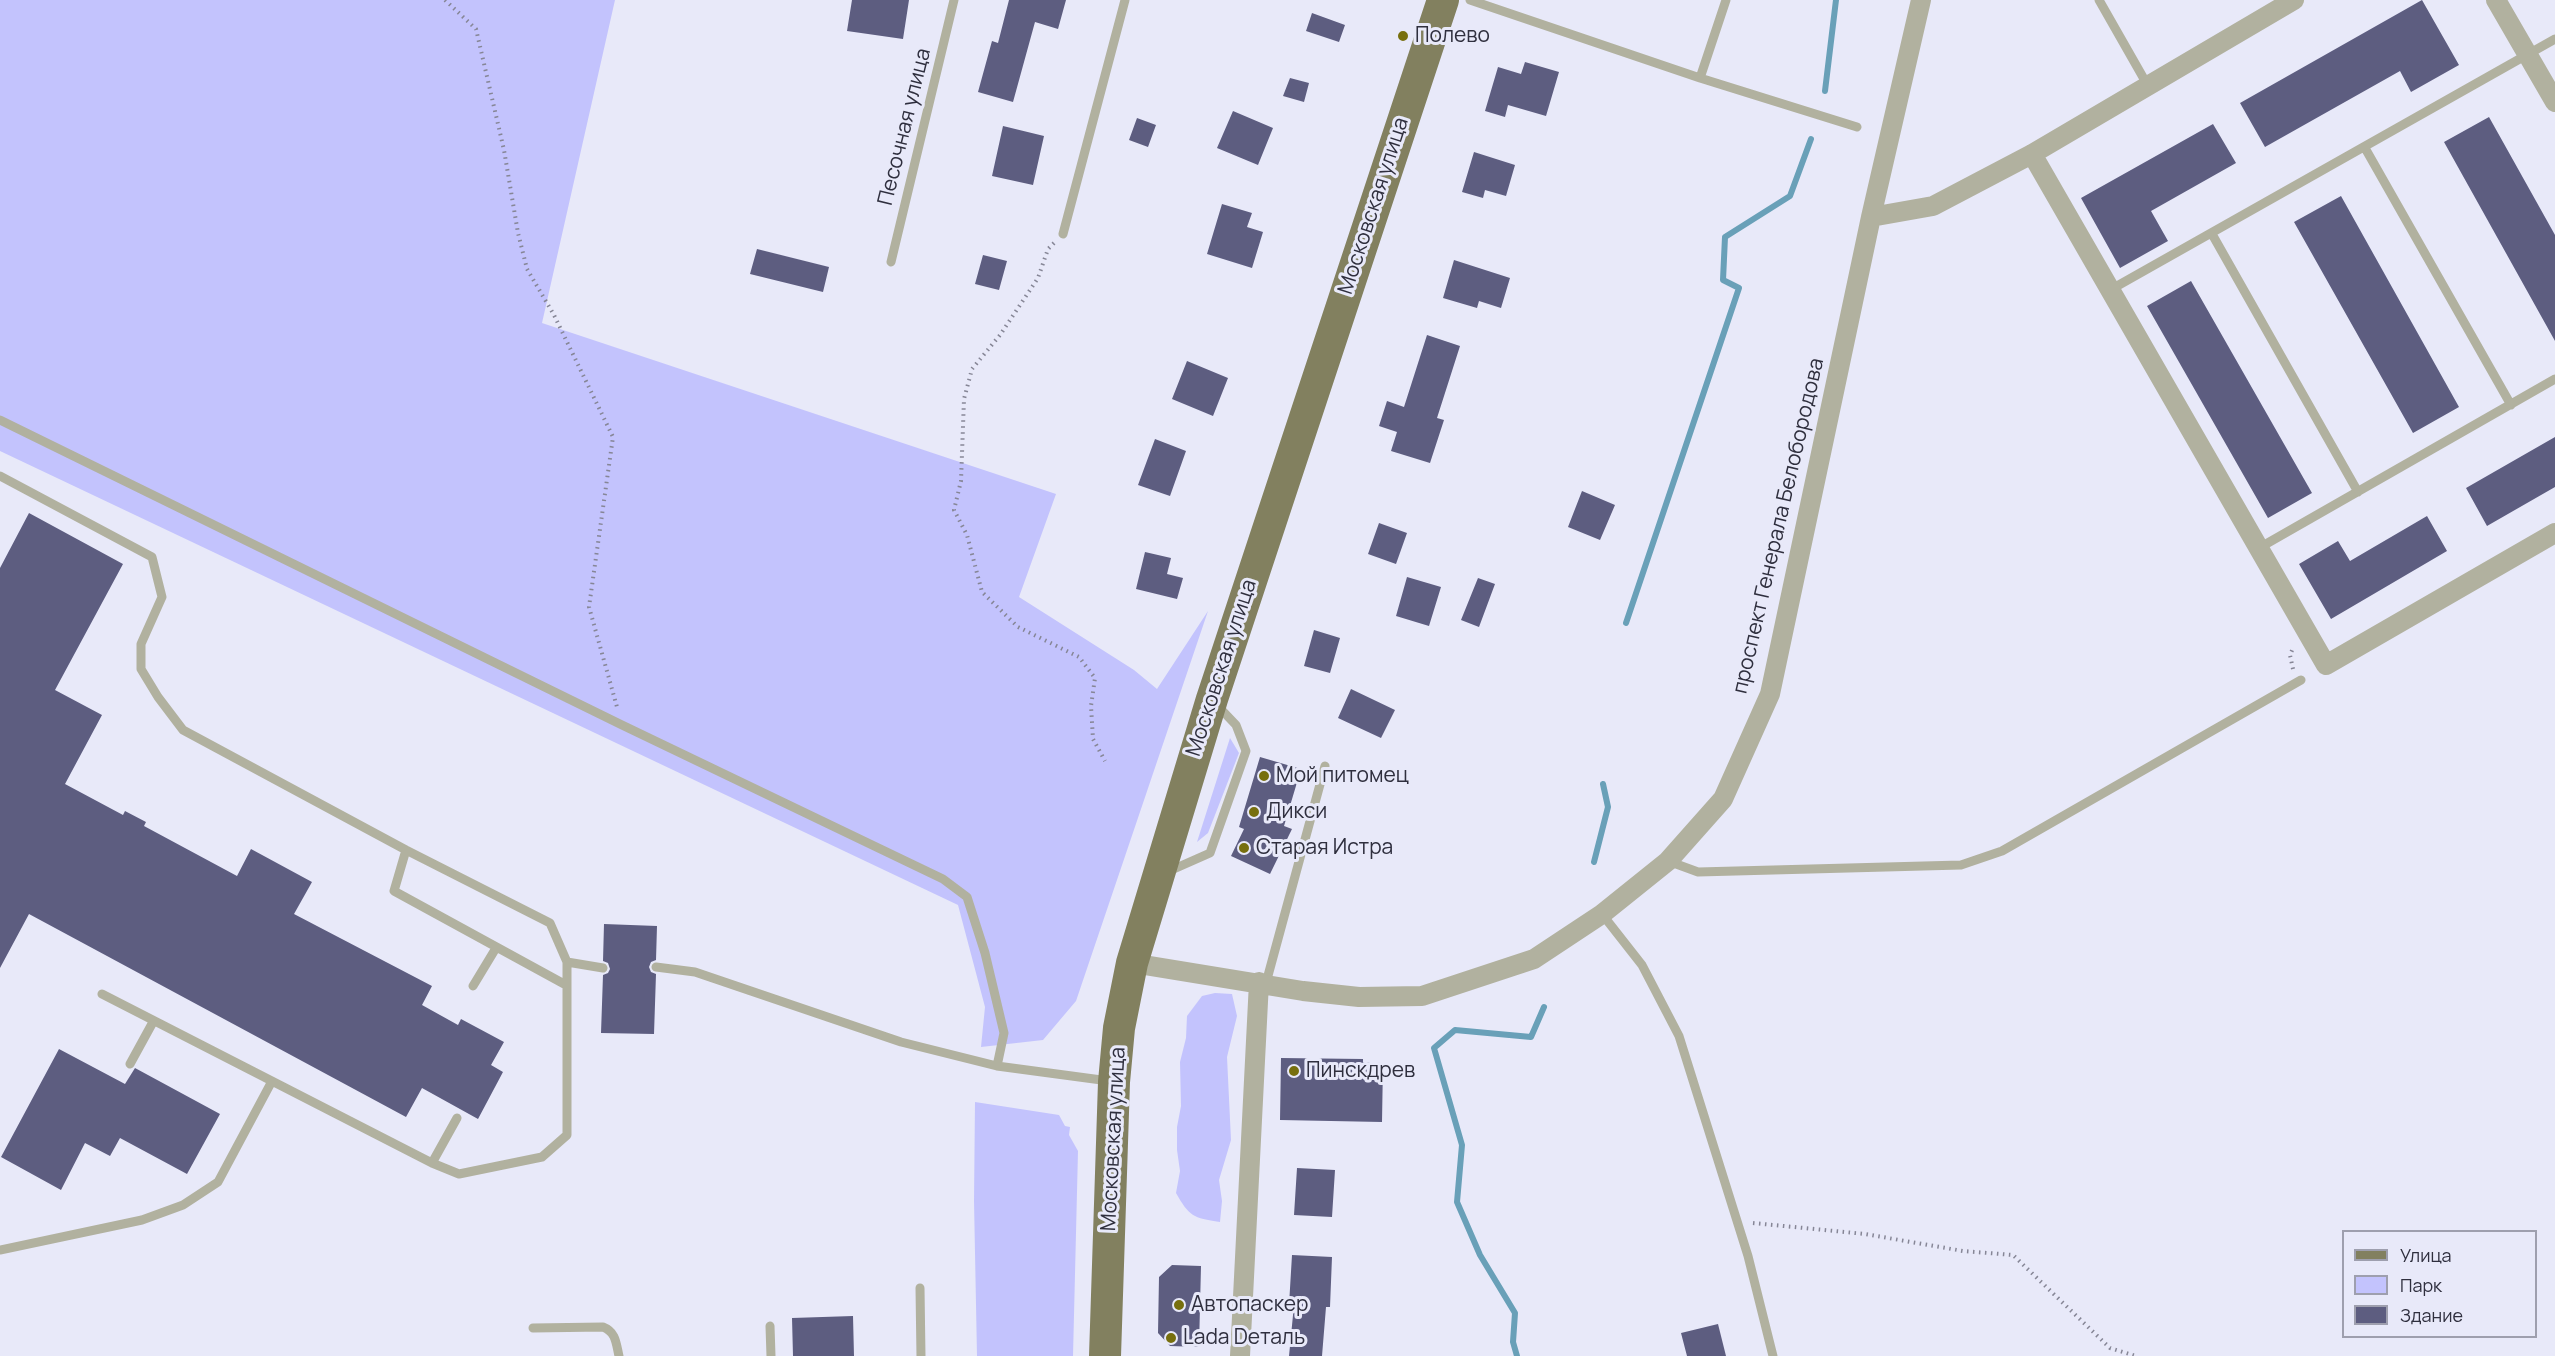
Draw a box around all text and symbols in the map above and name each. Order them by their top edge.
place label: Полево [1415,23,1490,49]
marker: Полево [1396,29,1410,43]
street label: Песочная улица [873,46,937,208]
street label: Московская улица [1334,114,1414,298]
street label: проспект Генерала Белобородова [1728,356,1830,696]
street label: Московская улица [1182,576,1262,760]
place label: Мой питомец [1276,763,1409,789]
marker: Мой питомец [1257,769,1271,783]
place label: Дикси [1266,799,1327,825]
marker: Дикси [1247,805,1261,819]
place label: Старая Истра [1256,835,1393,861]
marker: Старая Истра [1237,841,1251,855]
street label: Московская улица [1097,1046,1131,1232]
place label: Пинскдрев [1306,1058,1415,1084]
marker: Пинскдрев [1287,1064,1301,1078]
legend [2342,1230,2537,1338]
text: Улица [2400,1243,2452,1267]
text: Парк [2400,1273,2442,1297]
place label: Автопаскер [1191,1292,1308,1318]
marker: Автопаскер [1172,1298,1186,1312]
text: Здание [2400,1303,2463,1327]
place label: Lada Dеталь [1183,1325,1305,1351]
marker: Lada Dеталь [1164,1331,1178,1345]

